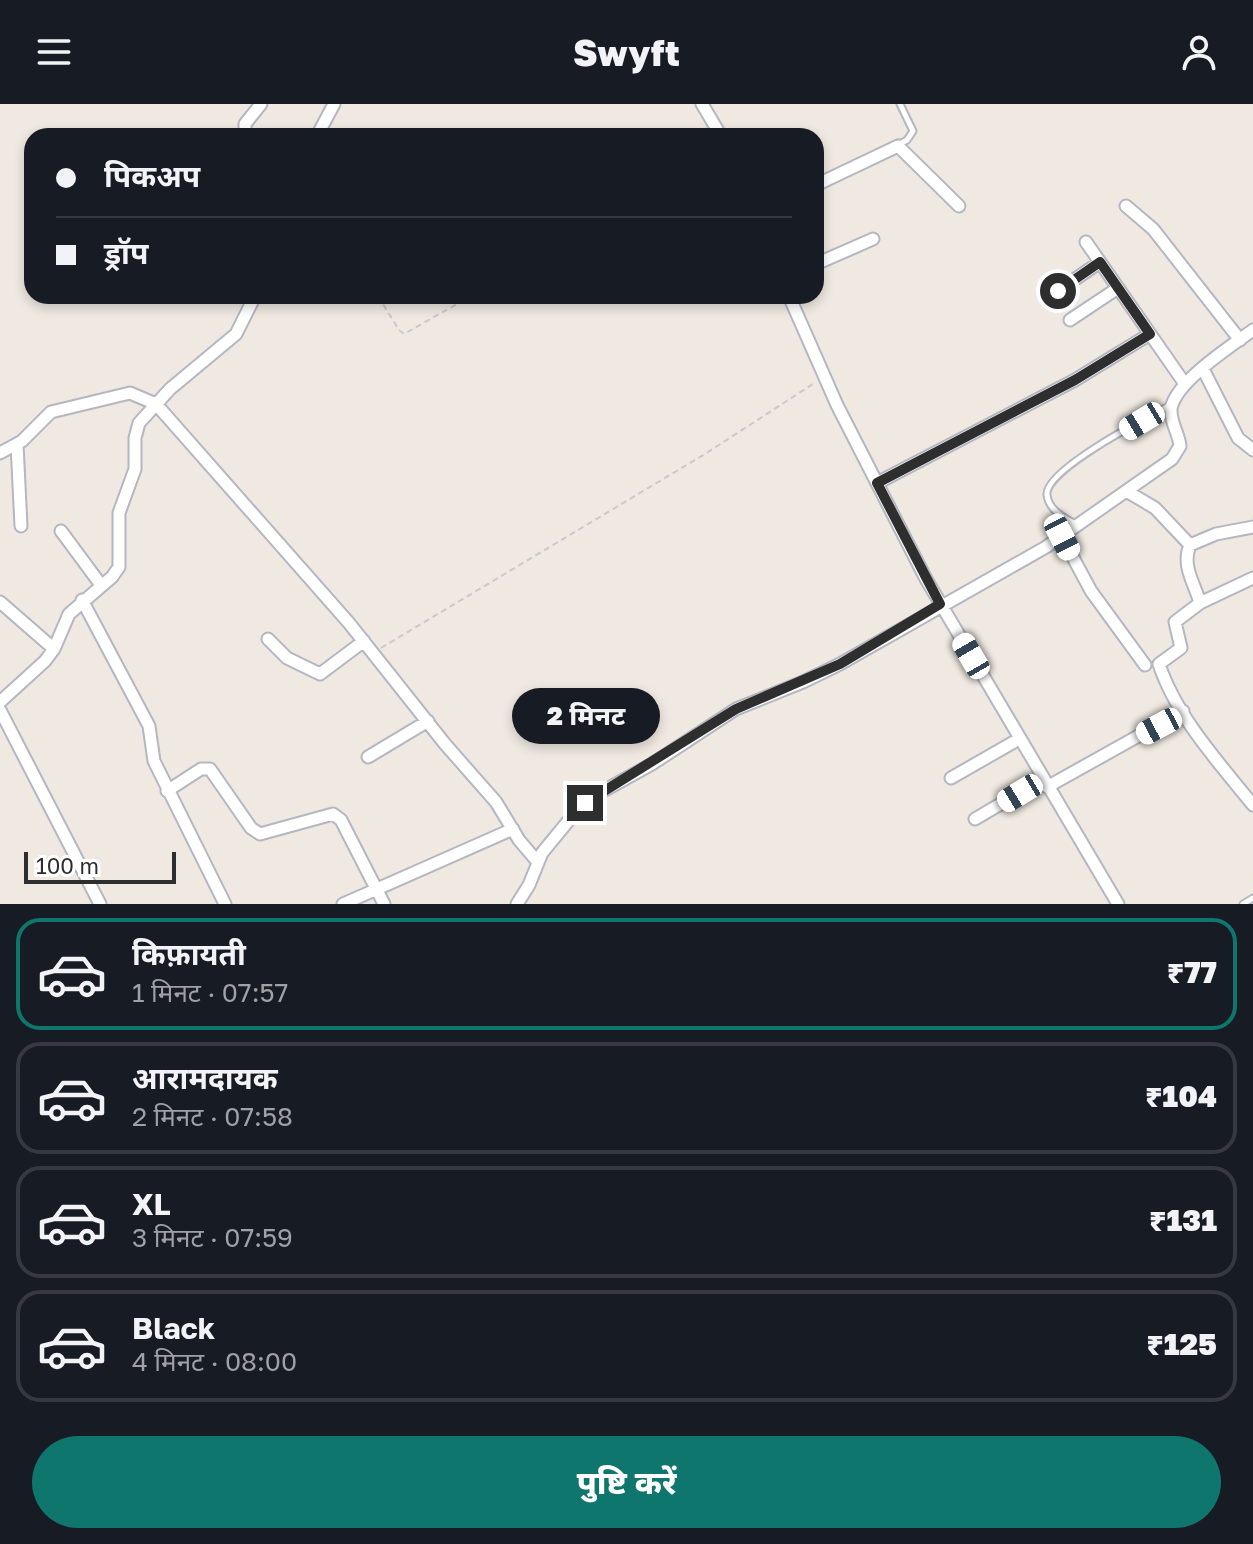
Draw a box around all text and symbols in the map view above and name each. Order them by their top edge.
icon: menu [32,30,76,74]
icon: person [1177,30,1221,74]
text: Swyft [573,31,680,74]
text: पिकअप [104,158,200,194]
text: ड्रॉप [104,235,148,271]
route start [1040,273,1076,309]
car [1115,398,1169,444]
car [1040,510,1084,564]
car [949,629,993,683]
callout: 2 मिनट [511,687,659,743]
text: 2 मिनट [547,700,625,731]
car [1132,704,1186,748]
car [993,770,1047,816]
route end [567,785,603,821]
scale bar [24,848,176,884]
text: 100 m [36,852,99,879]
text: किफ़ायती [132,936,246,972]
icon: car [36,938,108,1010]
text: ₹77 [1167,954,1217,990]
text: 1 मिनट · 07:57 [132,977,288,1008]
text: आरामदायक [132,1060,278,1096]
icon: car [36,1062,108,1134]
text: ₹104 [1145,1078,1217,1114]
text: 2 मिनट · 07:58 [132,1101,293,1132]
icon: car [36,1186,108,1258]
text: XL [132,1186,171,1222]
text: ₹131 [1149,1202,1217,1238]
text: 3 मिनट · 07:59 [132,1222,293,1253]
icon: car [36,1310,108,1382]
text: Black [132,1310,215,1346]
text: ₹125 [1146,1326,1217,1362]
text: 4 मिनट · 08:00 [132,1346,297,1377]
button: पुष्टि करें [32,1436,1221,1528]

